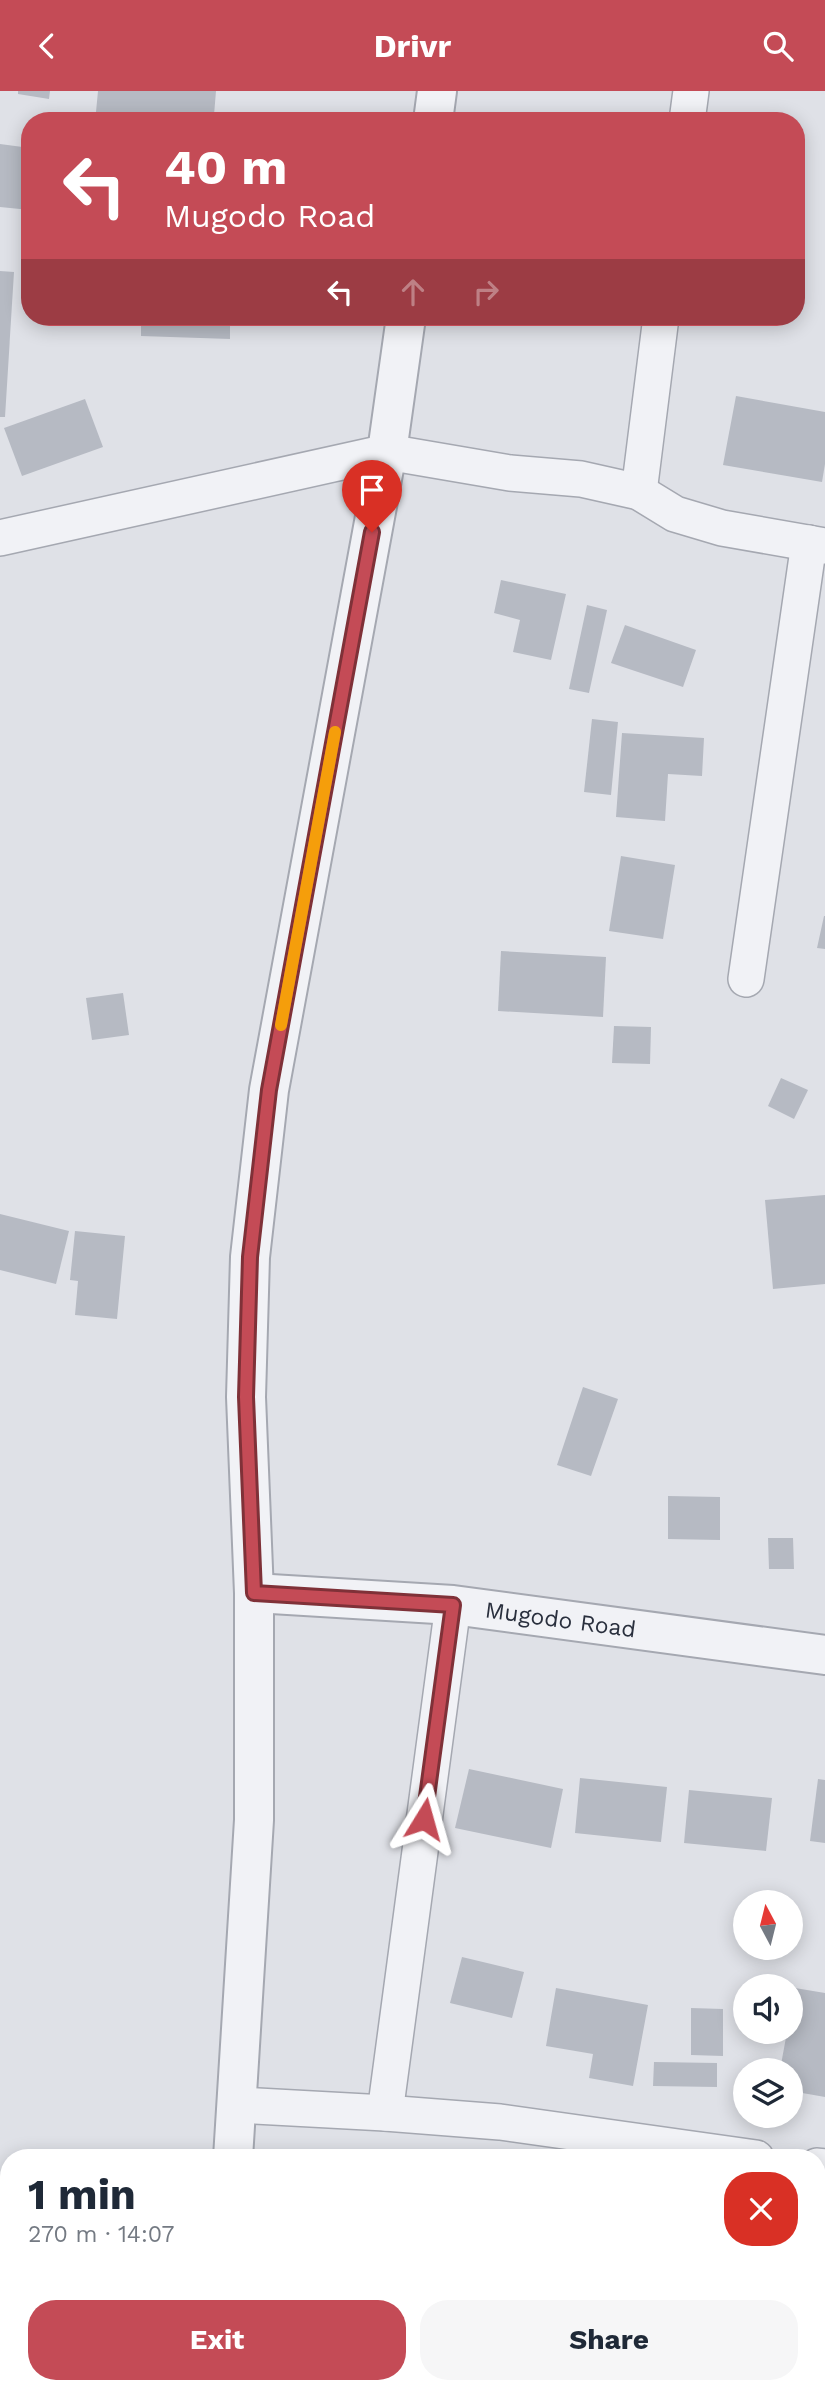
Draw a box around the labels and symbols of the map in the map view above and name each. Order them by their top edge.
pin [342,460,402,532]
street label: Mugodo Road [483,1596,638,1643]
position arrow [387,1782,461,1856]
north arrow [733,1890,803,1960]

